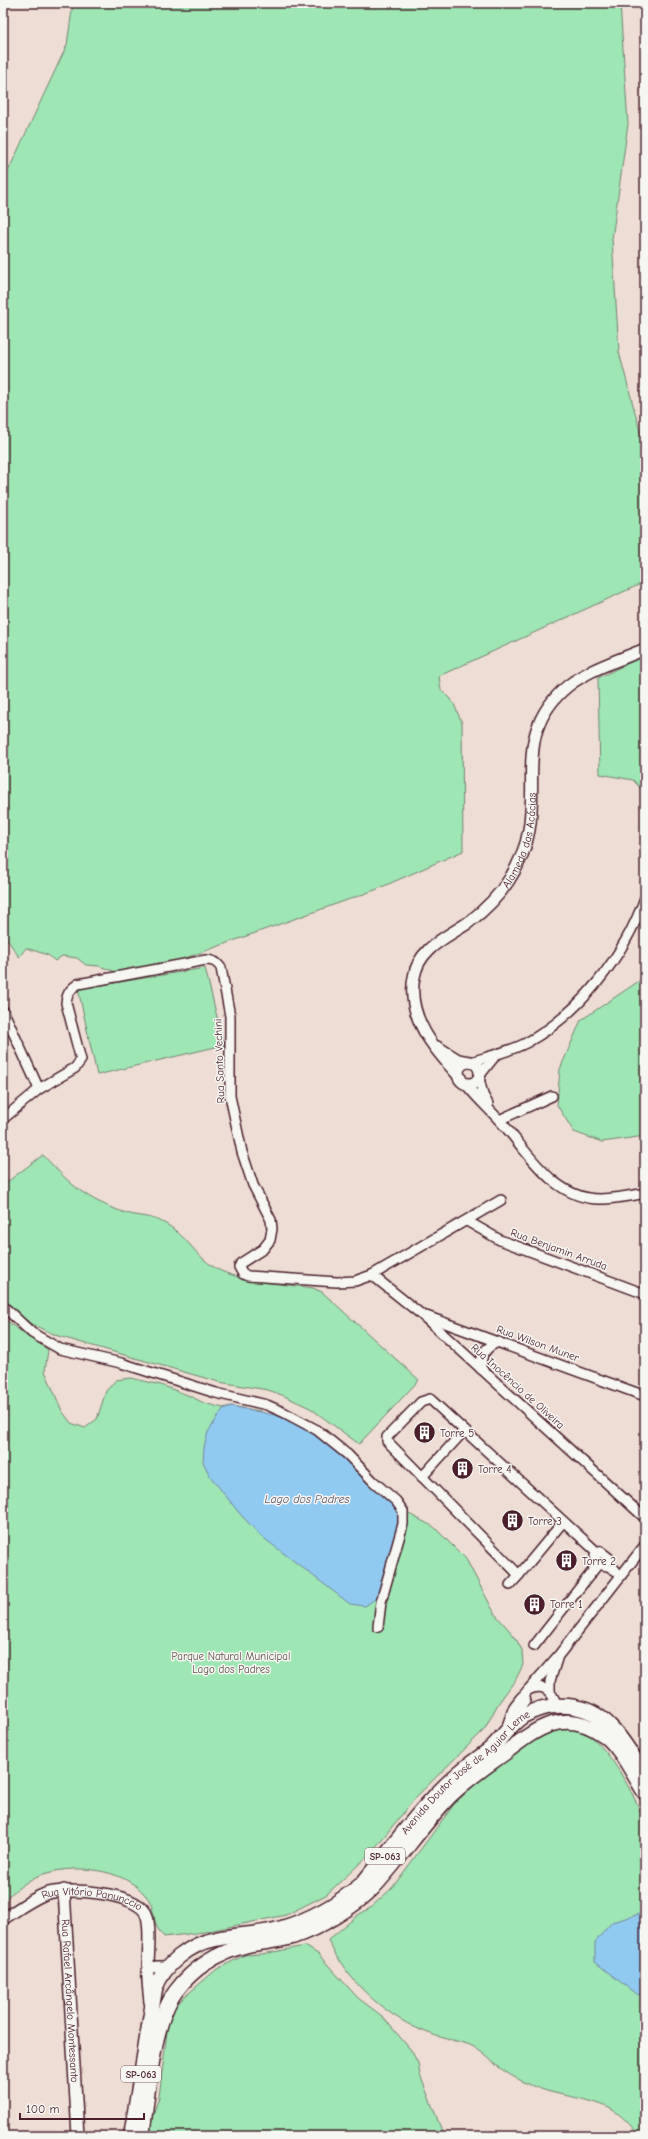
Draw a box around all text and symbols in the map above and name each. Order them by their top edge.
street label: Alameda das Acácias [499,792,539,891]
street label: Rua Santo Vechini [212,1018,227,1104]
street label: Rua Benjamin Arruda [509,1226,609,1273]
street label: Rua Wilson Muner [495,1323,581,1365]
street label: Rua Inocêncio de Oliveira [468,1341,567,1432]
building icon: Torre 5 [412,1420,438,1446]
place label: Torre 5 [440,1427,474,1440]
building icon: Torre 4 [449,1456,475,1482]
place label: Torre 4 [478,1463,512,1476]
water label: Lago dos Padres [264,1492,350,1506]
building icon: Torre 3 [499,1508,525,1534]
place label: Torre 3 [528,1515,562,1528]
building icon: Torre 2 [553,1548,579,1574]
place label: Torre 2 [582,1555,616,1568]
building icon: Torre 1 [521,1591,547,1617]
place label: Torre 1 [550,1598,583,1611]
park label: Parque Natural Municipal Lago dos Padres [172,1650,290,1676]
street label: Avenida Doutor José de Aguiar Leme [398,1707,532,1837]
road number: SP-063 [365,1848,405,1864]
street label: Rua Vitório Panunccio [39,1885,145,1914]
street label: Rua Rafael Arcângelo Montessanto [59,1919,81,2083]
road number: SP-063 [121,2066,161,2082]
scale bar [20,2095,144,2121]
text: 100 m [26,2102,59,2116]

